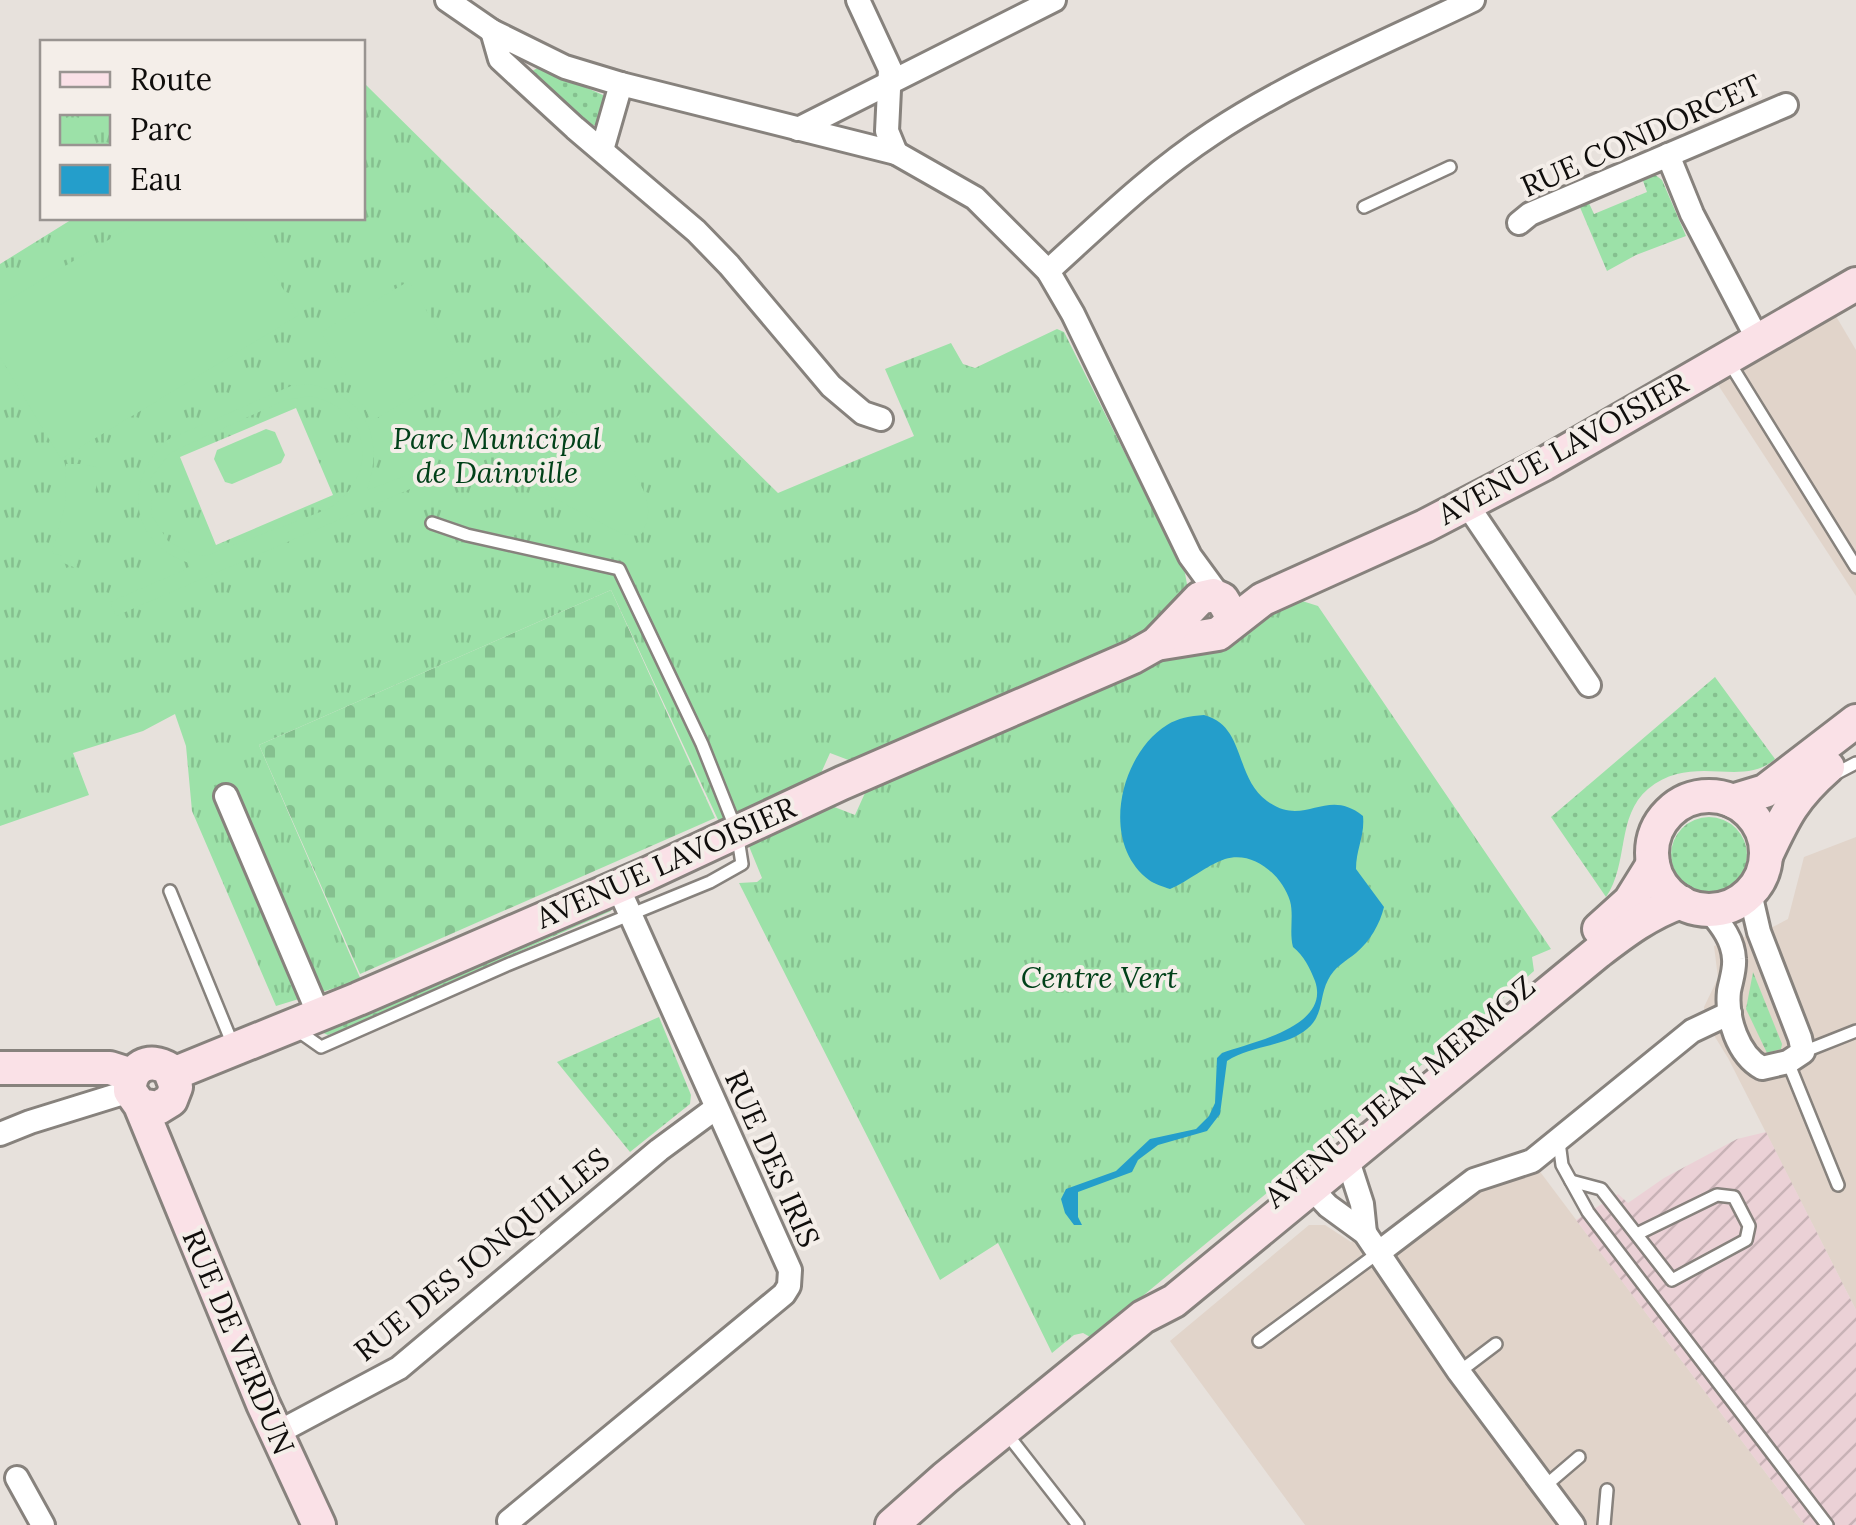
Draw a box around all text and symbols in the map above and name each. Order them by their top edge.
legend [40,40,365,220]
text: Route [130,60,212,98]
street label: RUE CONDORCET [1515,65,1767,205]
text: Parc [130,110,192,148]
text: Eau [130,160,182,198]
street label: AVENUE LAVOISIER [1430,363,1695,533]
park label: Parc Municipal de Dainville [393,419,602,491]
street label: AVENUE LAVOISIER [529,788,802,937]
park label: Centre Vert [1021,958,1177,996]
street label: AVENUE JEAN MERMOZ [1255,967,1542,1216]
street label: RUE DES IRIS [717,1064,829,1253]
street label: RUE DES JONQUILLES [346,1140,617,1369]
street label: RUE DE VERDUN [174,1223,304,1460]

